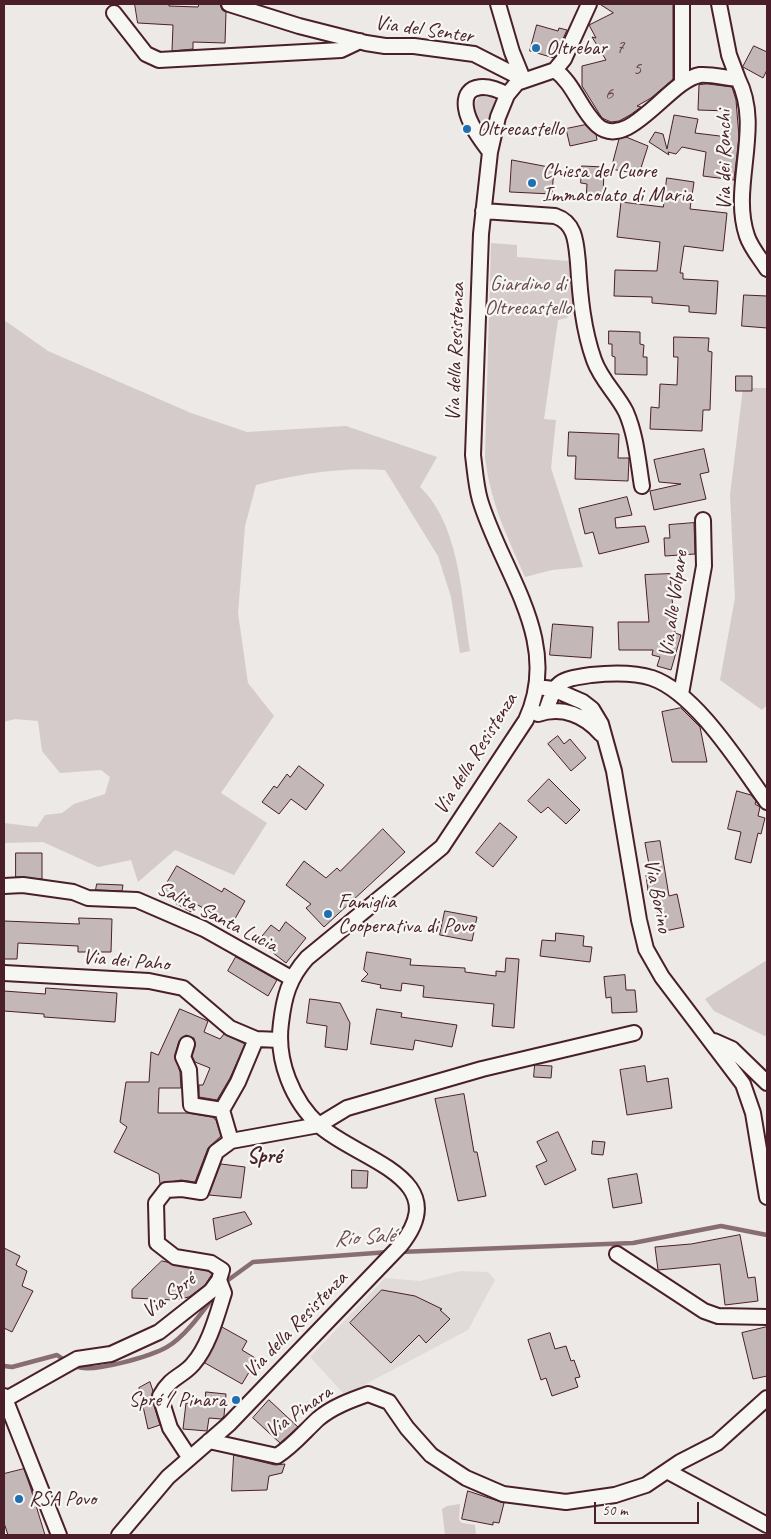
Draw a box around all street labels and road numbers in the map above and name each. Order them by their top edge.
street label: Via del Senter [373,11,475,49]
street label: Via dei Ronchi [711,110,737,210]
street label: Via della Resistenza [441,282,471,422]
street label: Via alle Volpare [654,549,694,659]
street label: Via della Resistenza [429,689,523,819]
street label: Via Borino [638,857,676,935]
street label: Salita Santa Lucia [152,876,282,958]
street label: Via dei Paho [82,945,170,977]
street label: Via della Resistenza [239,1266,353,1384]
street label: Via Spré [137,1268,201,1324]
street label: Via Pinara [261,1380,337,1444]

